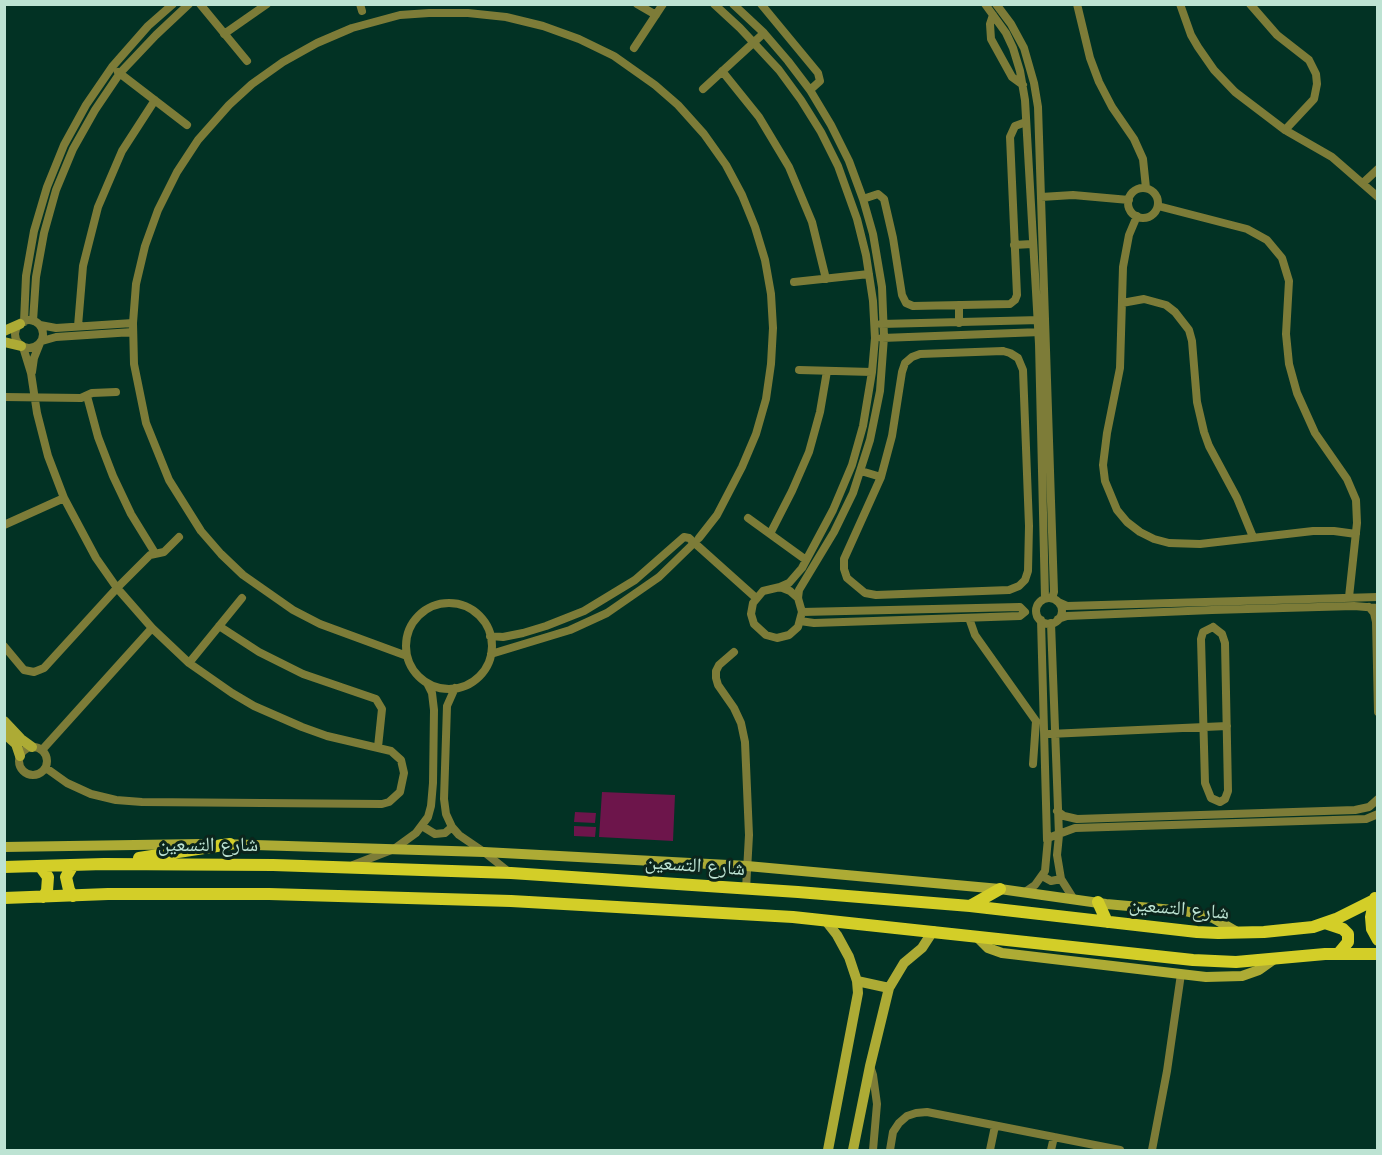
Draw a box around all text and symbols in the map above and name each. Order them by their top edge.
street label: شارع التسعين [158,833,258,857]
street label: شارع التسعين [644,851,746,881]
street label: شارع التسعين [1128,893,1230,925]

